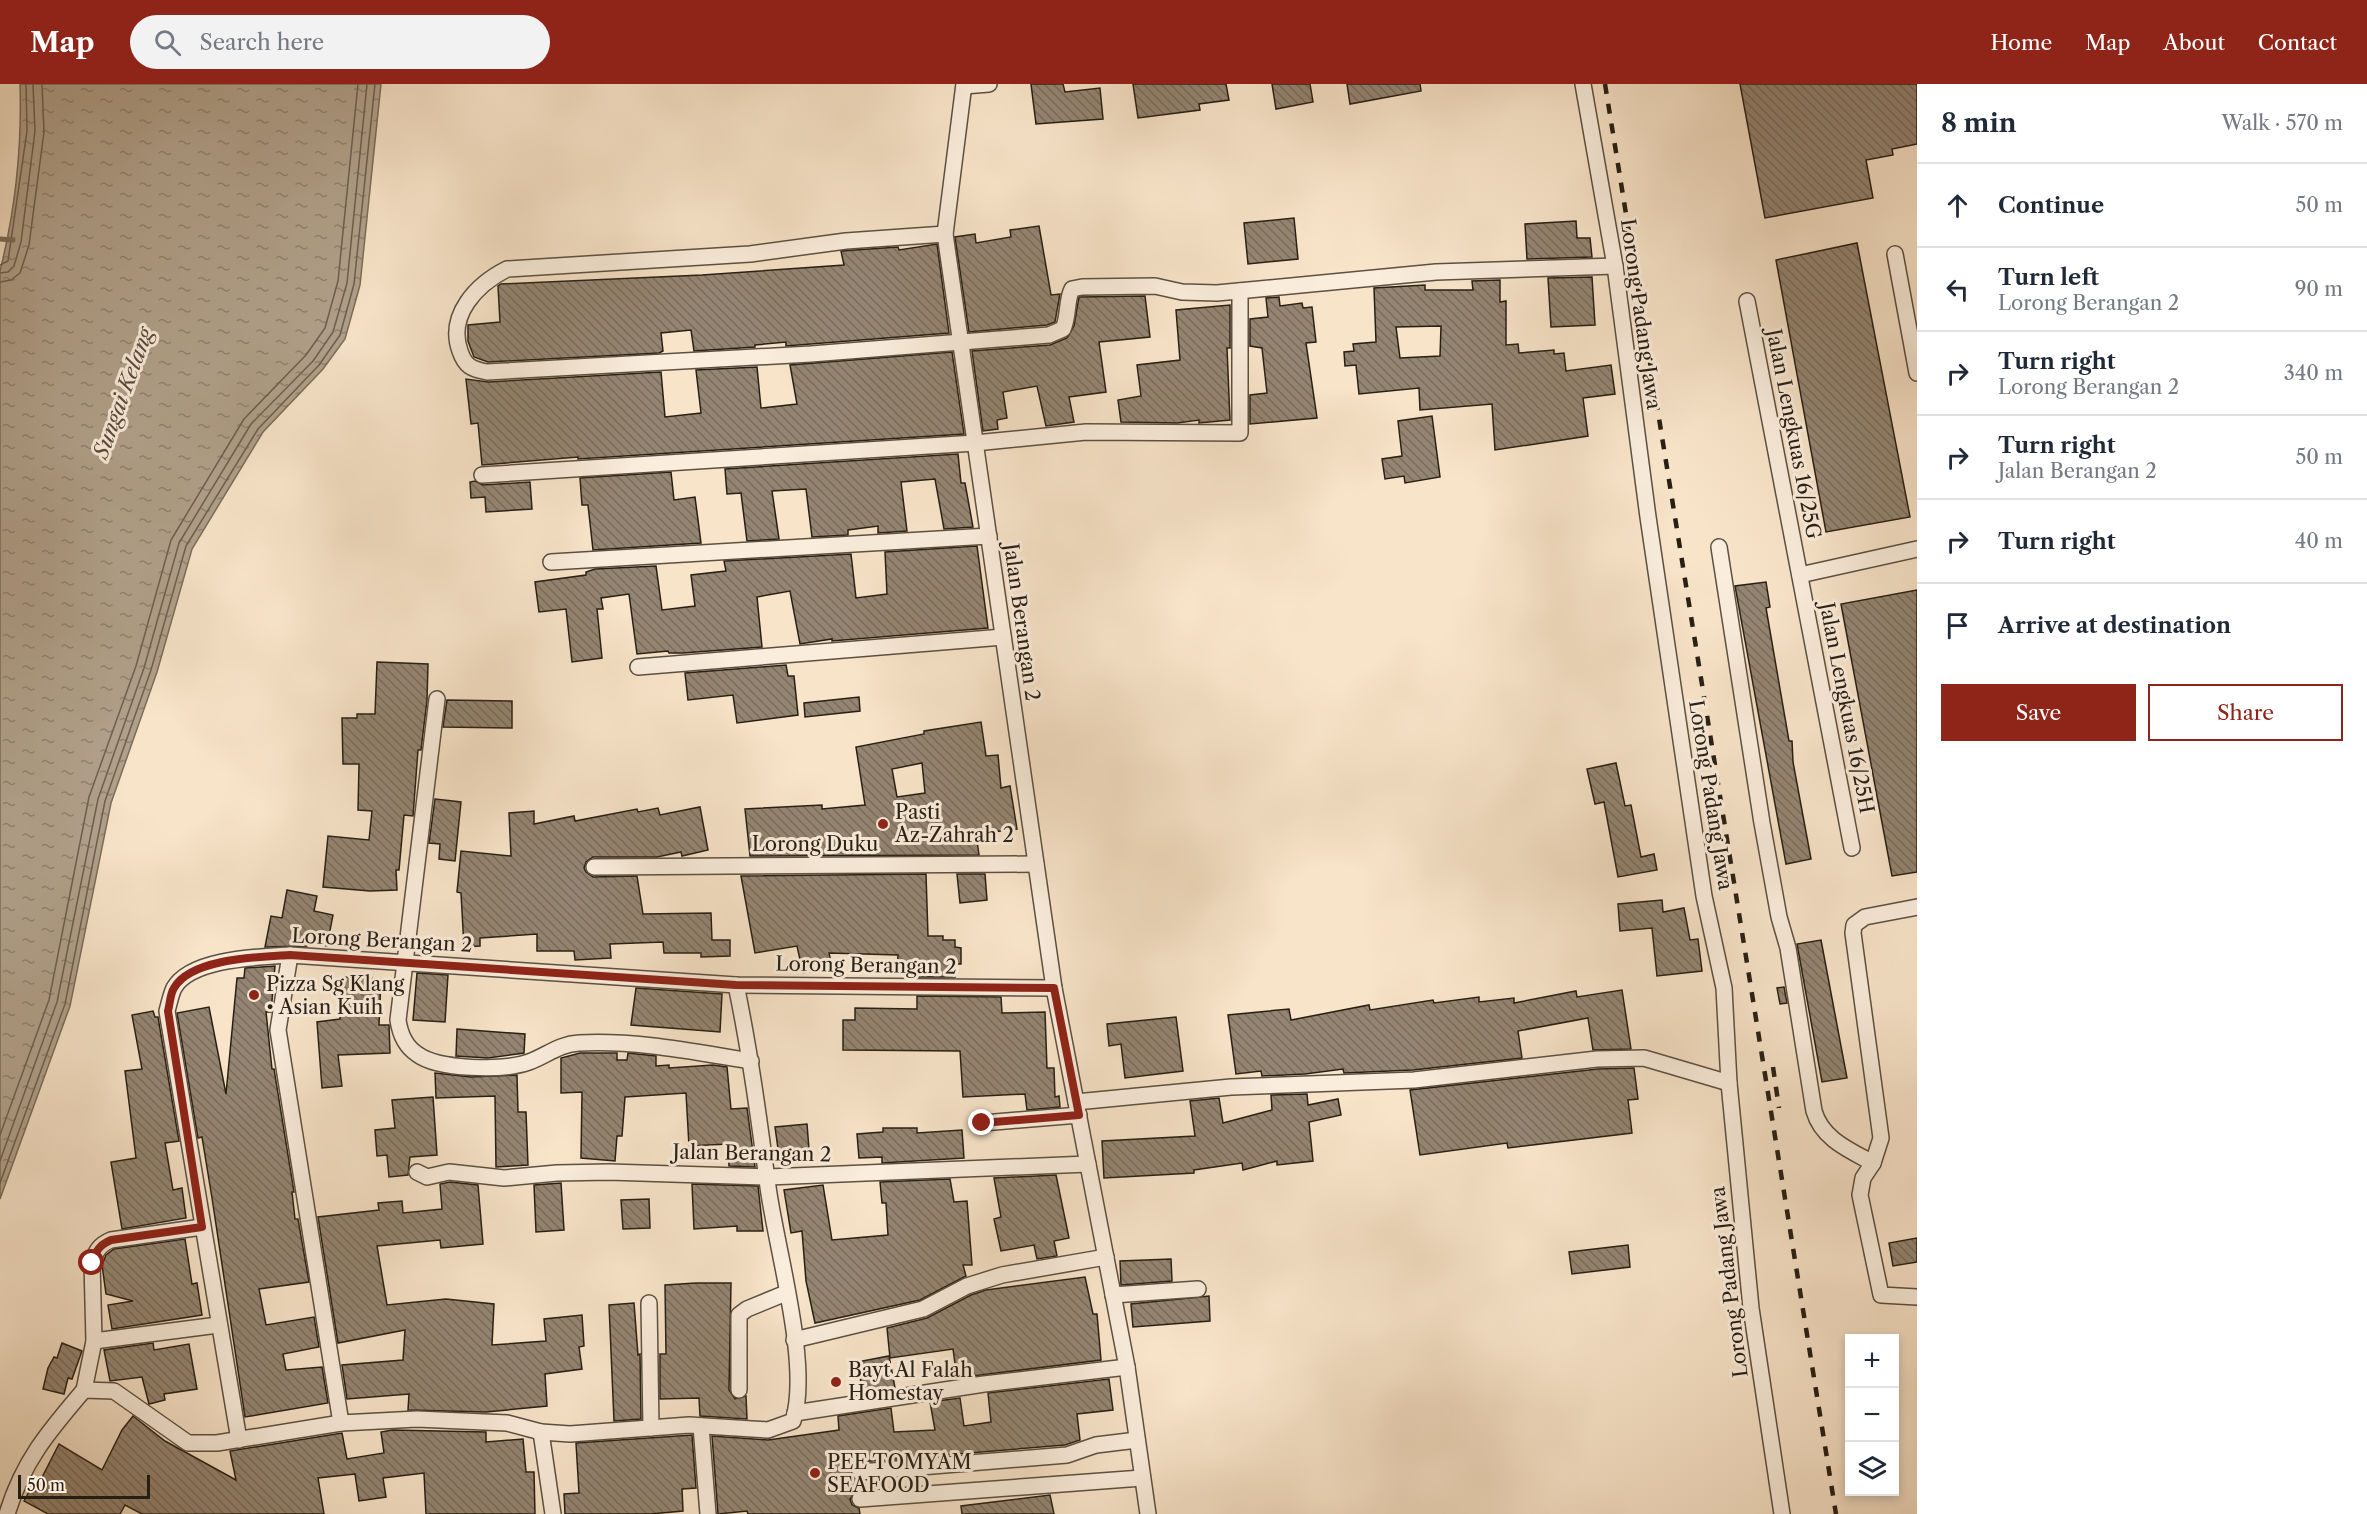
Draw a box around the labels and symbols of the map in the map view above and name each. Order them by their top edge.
street label: Lorong Padang Jawa [1616,217,1666,411]
water label: Sungai Kelang [87,322,159,464]
street label: Jalan Lengkuas 16/25G [1761,324,1826,541]
street label: Jalan Berangan 2 [999,539,1045,702]
street label: Jalan Lengkuas 16/25H [1814,598,1879,816]
street label: Lorong Padang Jawa [1684,698,1738,892]
place label: Pasti Az-Zahrah 2 [894,800,1014,847]
marker: Pasti Az-Zahrah 2 [876,817,890,831]
street label: Lorong Duku [752,832,878,856]
street label: Lorong Berangan 2 [291,923,473,957]
street label: Lorong Berangan 2 [775,951,957,979]
place label: Pizza Sg Klang • Asian Kuih [266,972,405,1019]
marker: Pizza Sg Klang • Asian Kuih [247,988,261,1002]
route end [968,1109,994,1135]
street label: Jalan Berangan 2 [669,1140,832,1166]
street label: Lorong Padang Jawa [1705,1185,1753,1379]
route start [78,1249,104,1275]
place label: Bayt Al Falah Homestay [848,1358,973,1405]
marker: Bayt Al Falah Homestay [829,1375,843,1389]
place label: PEE TOMYAM SEAFOOD [827,1450,972,1497]
marker: PEE TOMYAM SEAFOOD [808,1466,822,1480]
scale bar [18,1472,150,1500]

